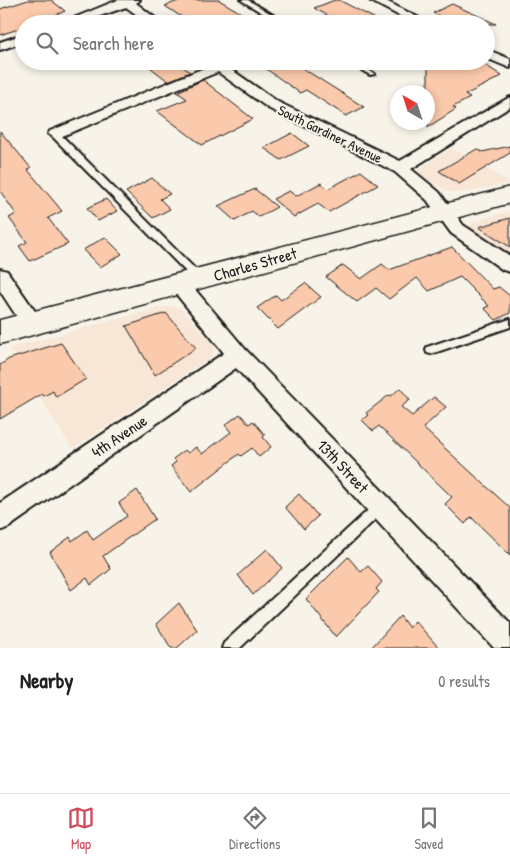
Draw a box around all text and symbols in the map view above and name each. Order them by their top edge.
search box [15,15,495,70]
icon: search [33,29,61,57]
text: Search here [73,30,154,56]
north arrow [390,85,435,130]
street label: South Gardiner Avenue [275,100,386,167]
street label: Charles Street [211,241,300,286]
street label: 4th Avenue [87,409,152,463]
street label: 13th Street [312,434,374,498]
text: Nearby [20,666,73,695]
text: 0 results [438,670,490,692]
tab: Map [67,804,95,853]
tab: Directions [229,804,280,853]
tab: Saved [414,804,443,853]

